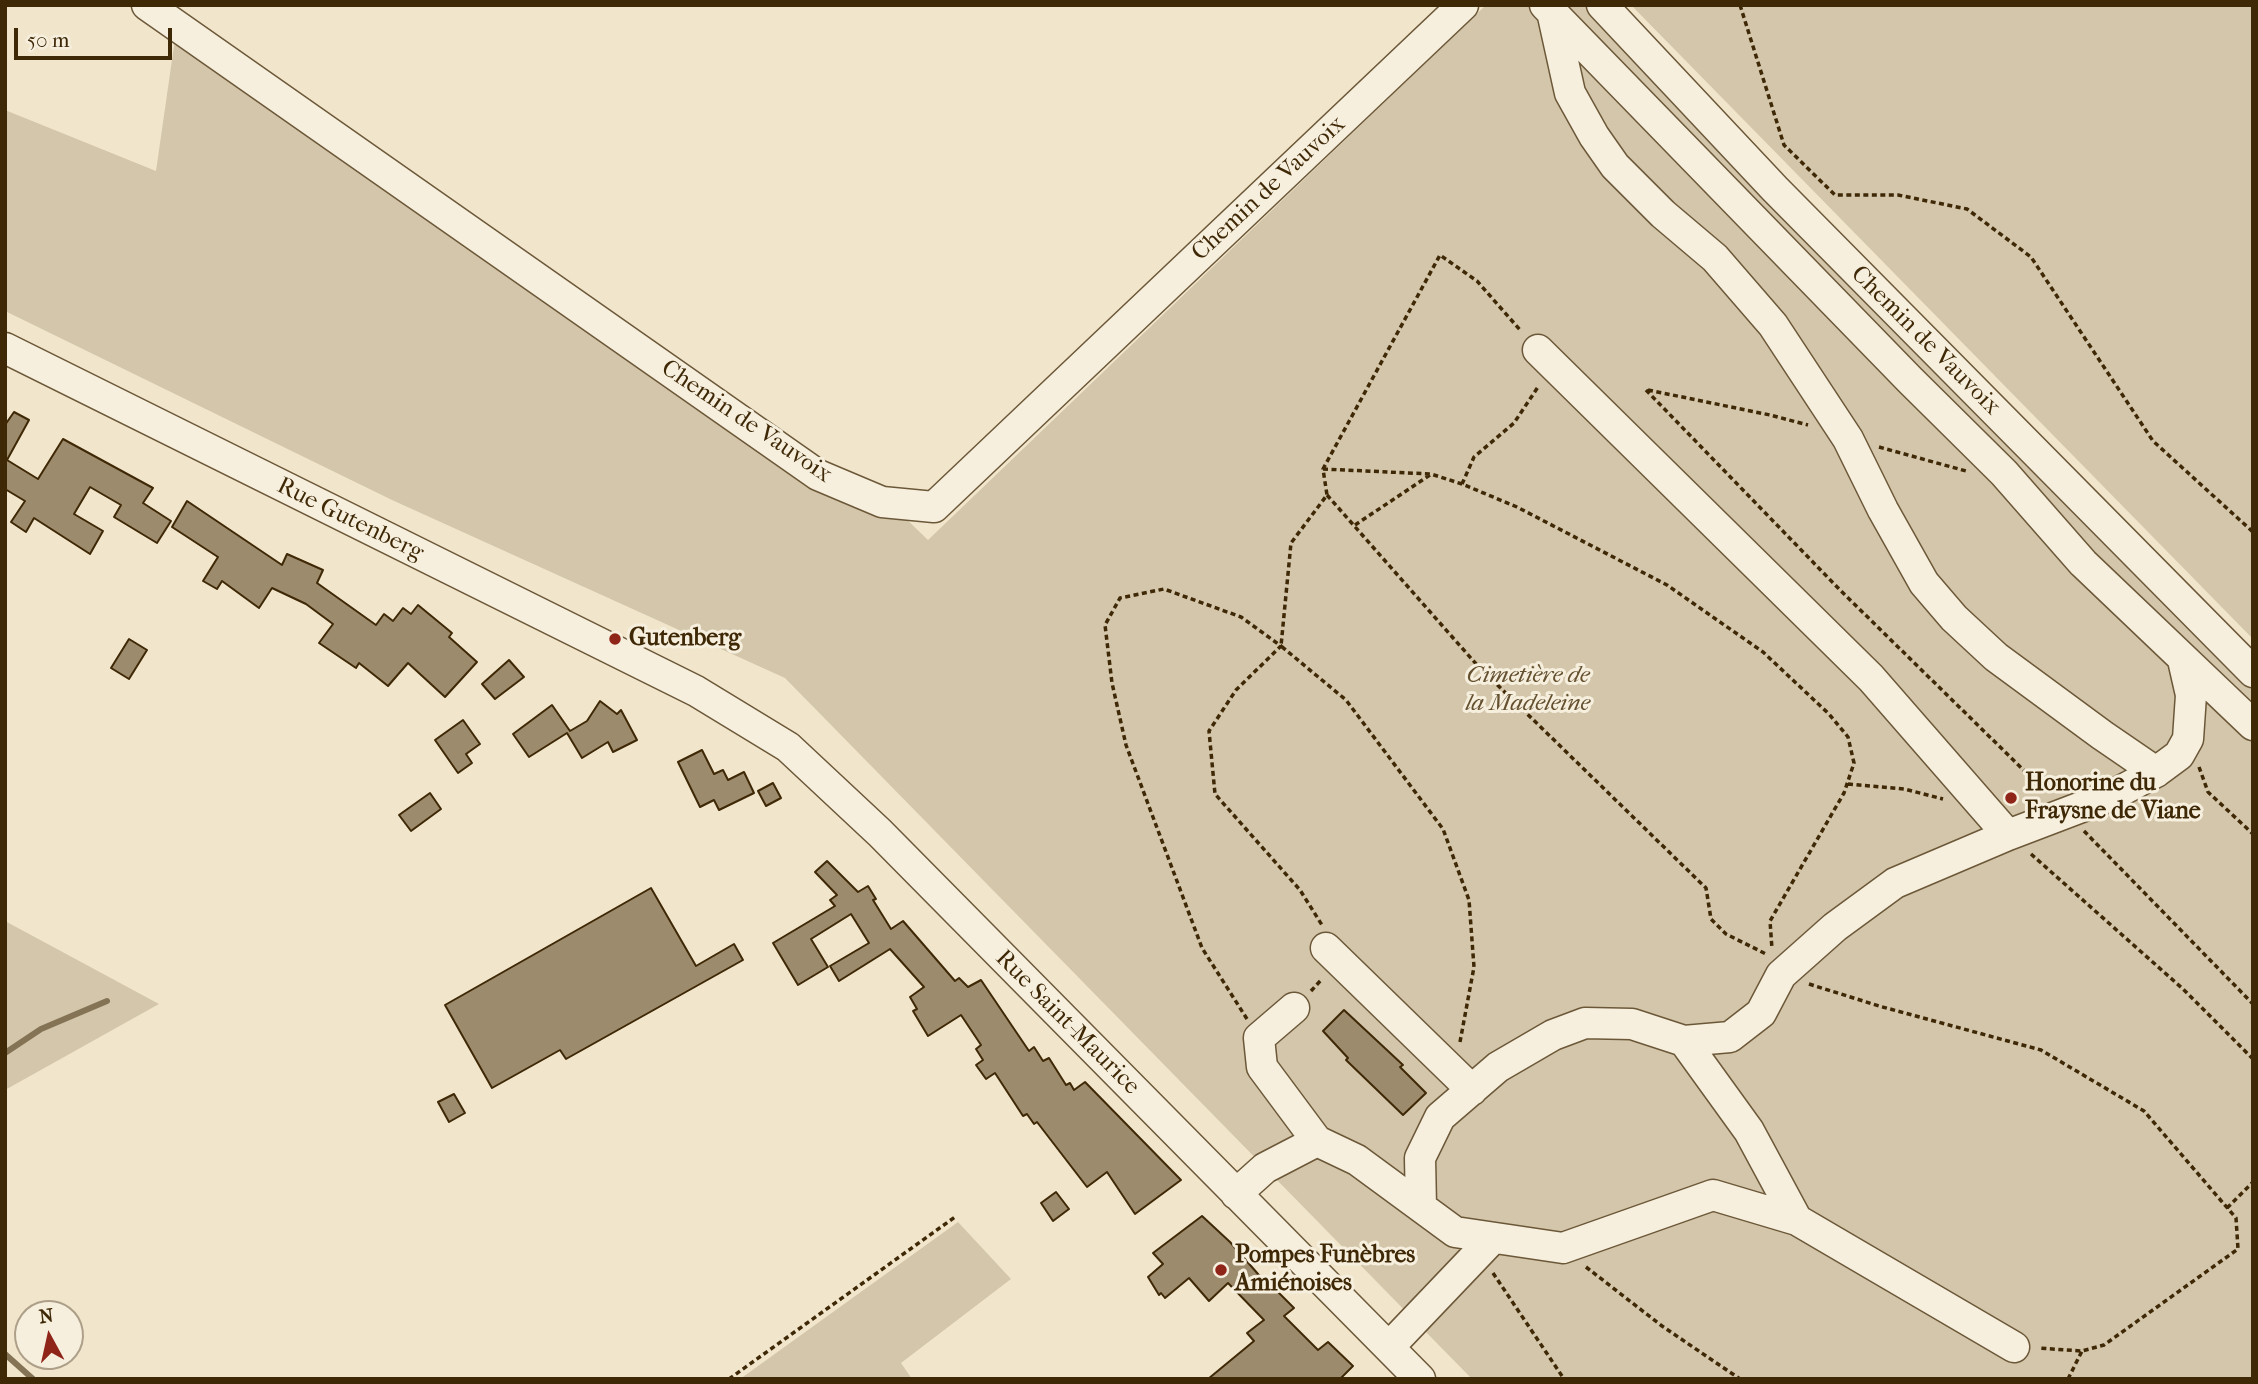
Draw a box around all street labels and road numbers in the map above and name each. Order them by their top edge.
street label: Chemin de Vauvoix [1186,111,1352,267]
street label: Chemin de Vauvoix [1844,260,2006,422]
street label: Chemin de Vauvoix [655,354,837,490]
street label: Rue Gutenberg [272,472,428,568]
street label: Rue Saint-Maurice [989,945,1145,1101]

